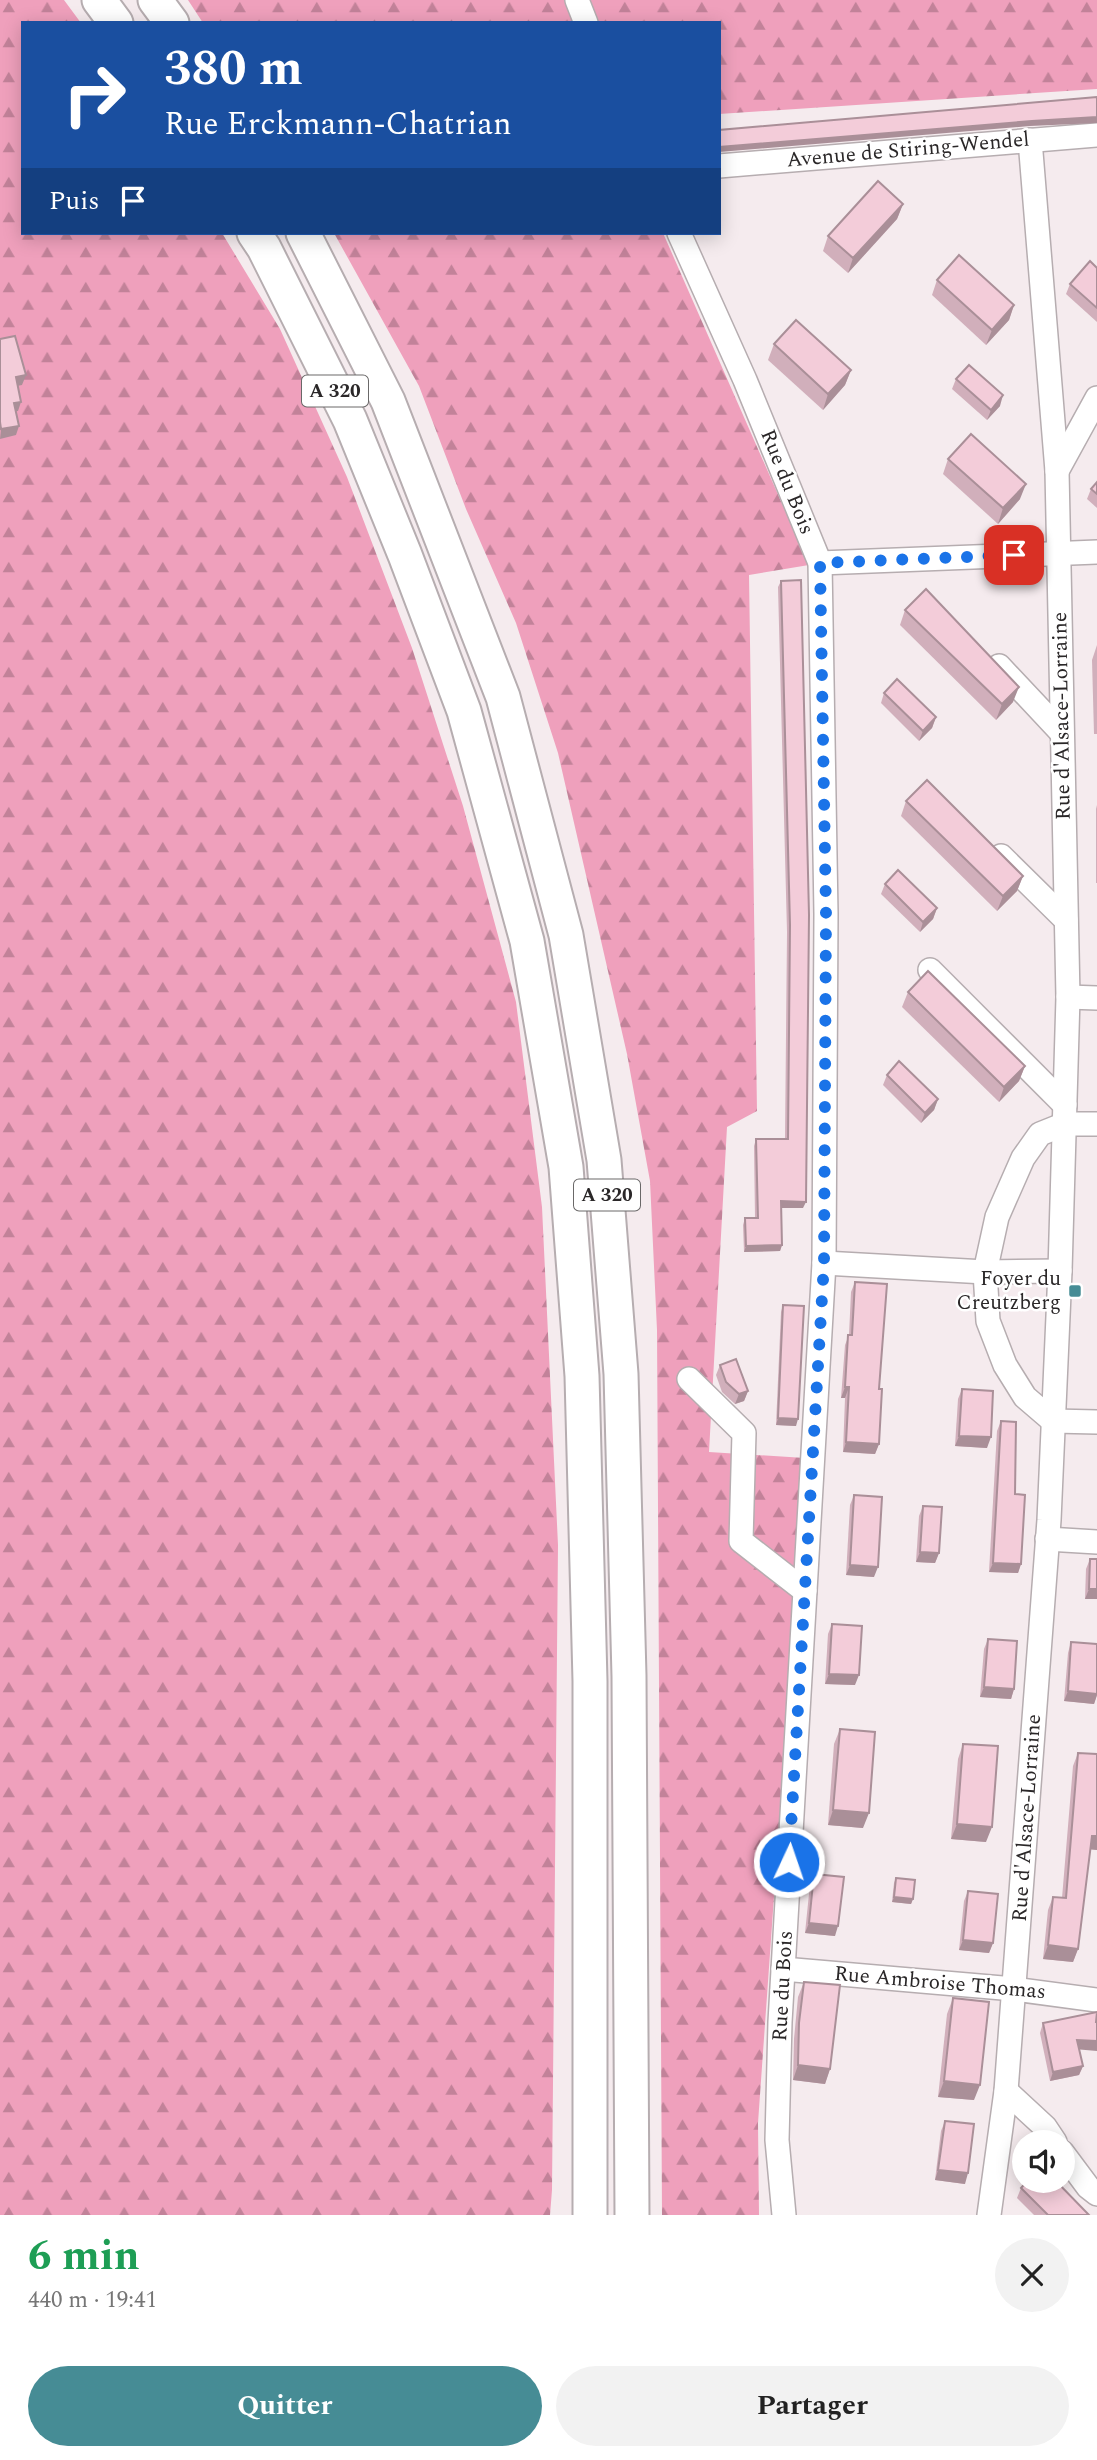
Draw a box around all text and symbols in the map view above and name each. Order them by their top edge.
text: 380 m [164,32,303,107]
icon: right [49,49,140,140]
text: Rue Erckmann-Chatrian [164,100,512,149]
street label: Avenue de Stiring-Wendel [785,123,1031,177]
text: Puis [49,181,100,221]
icon: arrive [114,182,152,220]
road number: A 320 [302,376,368,406]
street label: Rue du Bois [751,425,823,539]
pin [984,525,1044,585]
icon: arrive [995,536,1033,574]
street label: Rue d'Alsace-Lorraine [1044,612,1080,820]
road number: A 320 [574,1180,640,1210]
place label: Foyer du Creutzberg [956,1263,1061,1319]
marker: Foyer du Creutzberg [1067,1283,1083,1299]
street label: Rue d'Alsace-Lorraine [1004,1713,1050,1923]
position arrow [752,1825,826,1899]
street label: Rue du Bois [764,1930,802,2042]
street label: Rue Ambroise Thomas [833,1958,1047,2008]
map controls [1012,2130,1075,2193]
button: sound [1012,2130,1075,2193]
text: 6 min [28,2225,140,2288]
button: close [995,2238,1069,2312]
text: 440 m · 19:41 [28,2283,157,2318]
button: Quitter [28,2366,542,2446]
button: Partager [556,2366,1069,2446]

